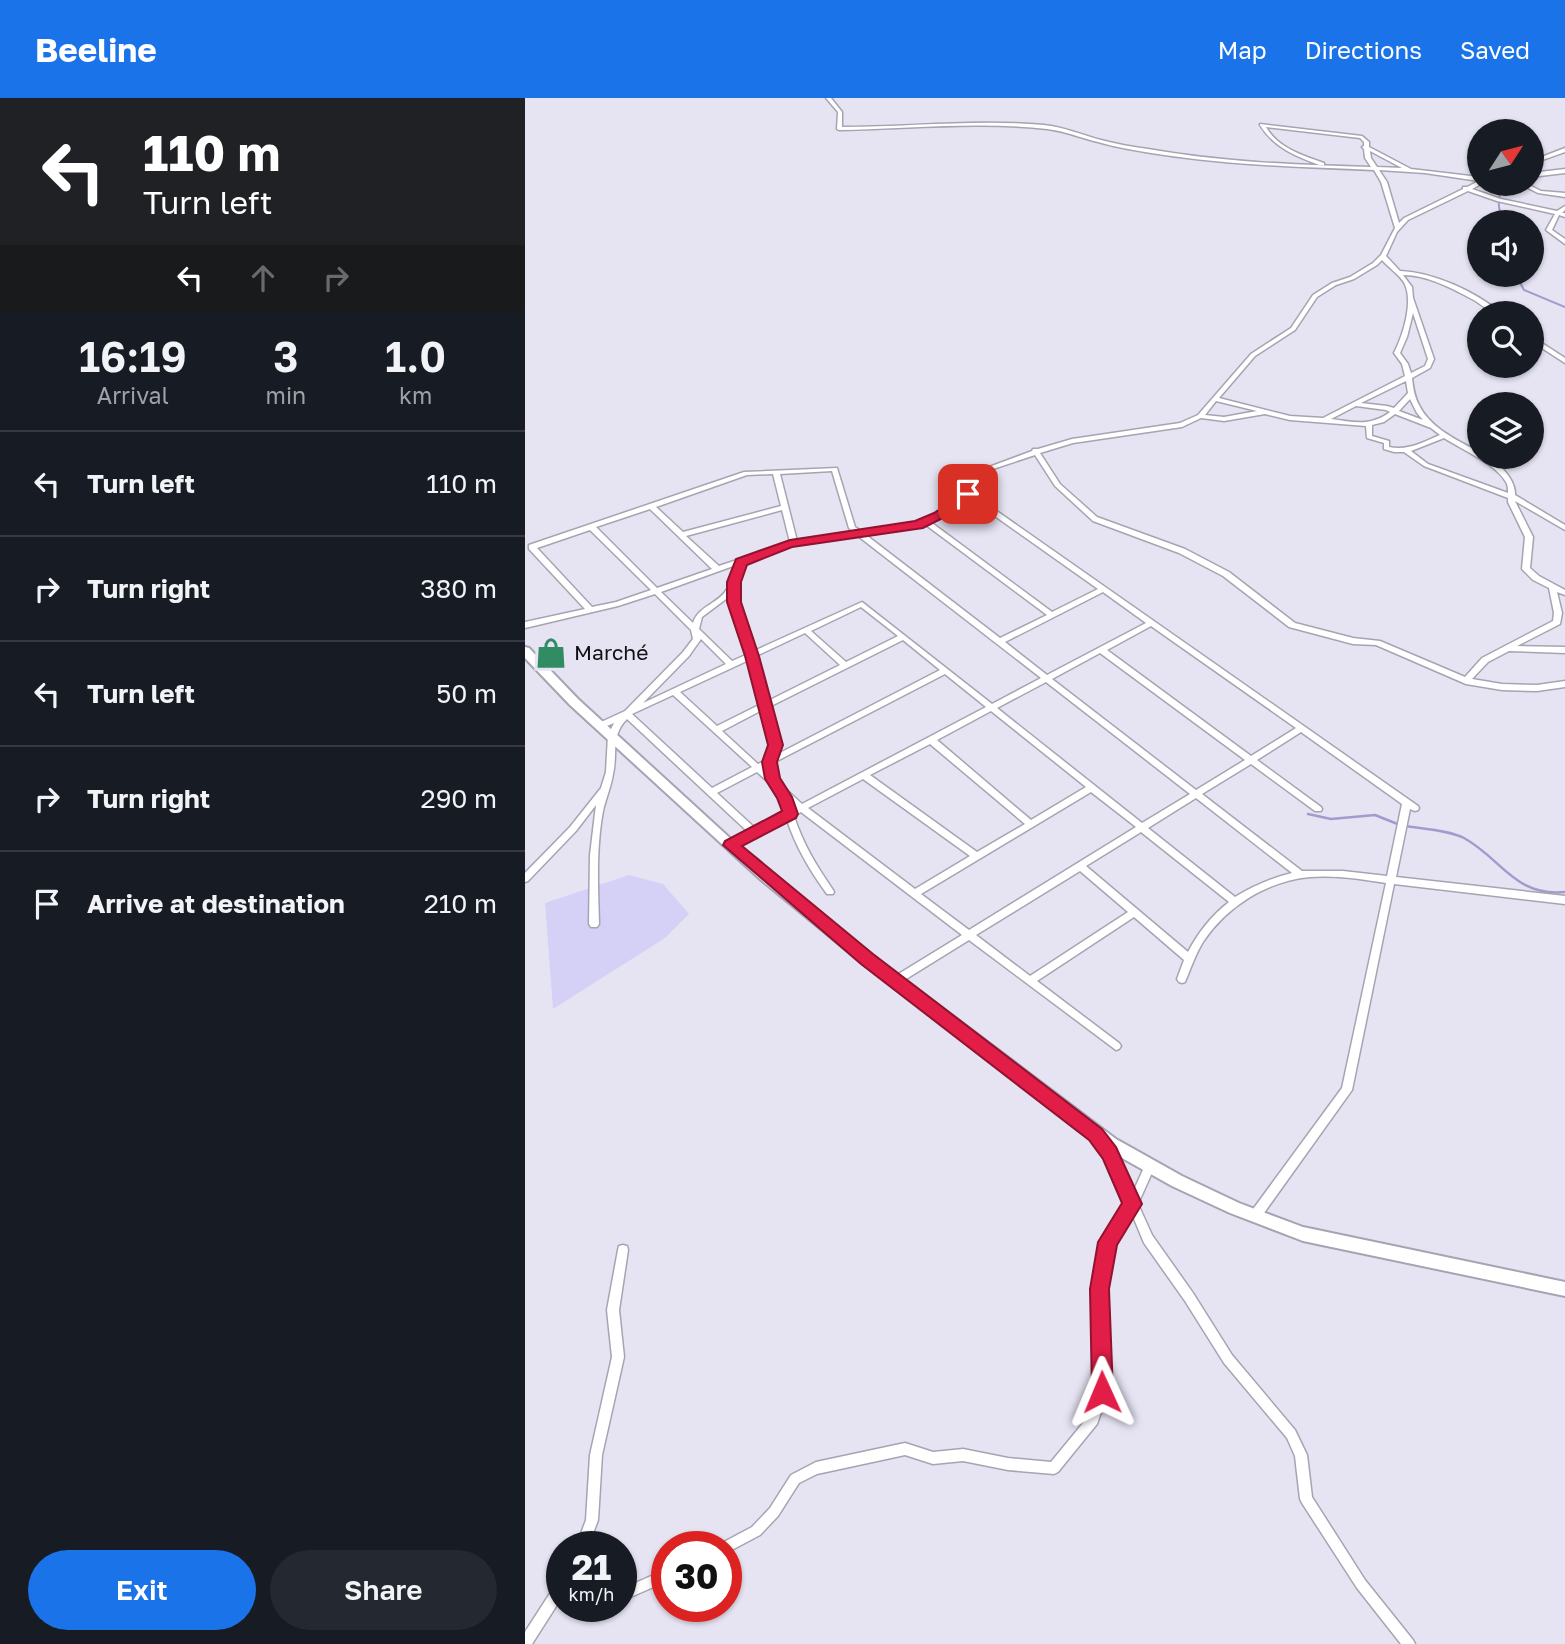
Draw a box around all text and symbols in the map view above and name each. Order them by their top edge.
text: Beeline [35,30,157,69]
text: Map [1218,35,1267,64]
text: Directions [1305,35,1422,64]
text: Saved [1460,35,1530,64]
north arrow [1467,119,1543,196]
map controls [1467,119,1544,469]
text: 110 m [143,123,280,182]
icon: left [28,126,119,217]
text: Turn left [143,183,272,221]
button: sound [1467,210,1544,287]
icon: left [171,259,209,297]
icon: ahead [244,259,282,297]
icon: right [317,259,355,297]
button: search [1467,301,1544,378]
text: 16:19 [79,331,187,381]
text: 3 [273,331,299,381]
text: 1.0 [385,331,446,381]
text: Arrival [97,381,169,409]
text: min [266,381,306,409]
text: km [399,381,432,409]
button: layers [1467,392,1544,469]
pin [938,464,998,524]
icon: left [28,465,66,503]
text: Turn left [87,468,195,499]
text: 110 m [426,468,497,499]
icon: arrive [949,475,987,513]
icon: right [28,570,66,608]
text: Turn right [87,573,210,604]
text: 380 m [420,573,497,604]
shop icon: Marché [534,636,568,670]
place label: Marché [574,639,648,665]
icon: left [28,675,66,713]
text: Turn left [87,678,195,709]
text: 50 m [436,678,497,709]
icon: right [28,780,66,818]
text: Turn right [87,783,210,814]
text: 290 m [421,783,497,814]
icon: arrive [28,885,66,923]
text: Arrive at destination [87,888,345,919]
text: 210 m [424,888,497,919]
position arrow [1065,1355,1139,1429]
speed limit sign: 30 [651,1531,742,1622]
text: 21 [572,1546,611,1588]
button: Exit [28,1550,256,1630]
button: Share [270,1550,497,1630]
text: km/h [569,1583,614,1605]

